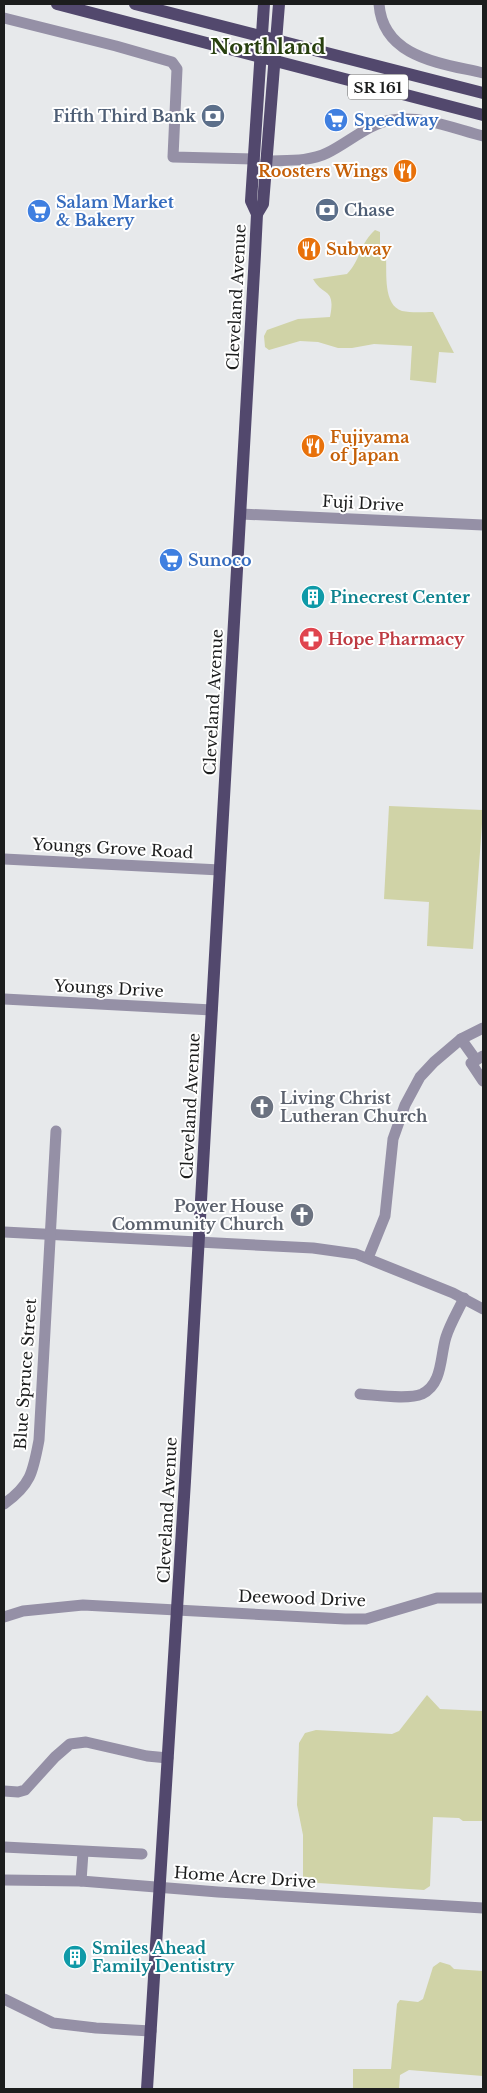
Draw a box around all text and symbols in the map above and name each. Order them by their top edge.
district label: Northland [210,34,326,60]
road number: SR 161 [348,74,408,100]
bank icon: Fifth Third Bank [200,103,226,129]
place label: Fifth Third Bank [53,106,196,126]
supermarket icon: Speedway [323,107,349,133]
place label: Speedway [354,110,439,130]
restaurant icon: Roosters Wings [392,158,418,184]
place label: Roosters Wings [258,161,388,181]
place label: Salam Market & Bakery [56,192,175,230]
bank icon: Chase [314,197,340,223]
supermarket icon: Salam Market & Bakery [26,198,52,224]
place label: Chase [344,200,395,220]
street label: Cleveland Avenue [222,223,250,371]
restaurant icon: Subway [296,236,322,262]
place label: Subway [326,239,392,259]
place label: Fujiyama of Japan [330,427,409,465]
restaurant icon: Fujiyama of Japan [300,433,326,459]
street label: Fuji Drive [321,491,405,515]
supermarket icon: Sunoco [158,547,184,573]
place label: Sunoco [188,550,252,570]
building icon: Pinecrest Center [300,584,326,610]
place label: Pinecrest Center [330,587,470,607]
pharmacy icon: Hope Pharmacy [298,626,324,652]
street label: Cleveland Avenue [199,628,227,776]
place label: Hope Pharmacy [328,629,465,649]
street label: Youngs Grove Road [31,834,194,862]
street label: Youngs Drive [53,975,164,1001]
street label: Cleveland Avenue [176,1032,204,1180]
place label: Living Christ Lutheran Church [280,1088,428,1126]
church icon: Living Christ Lutheran Church [249,1094,275,1120]
place label: Power House Community Church [112,1196,285,1234]
church icon: Power House Community Church [289,1202,315,1228]
street label: Blue Spruce Street [10,1298,40,1450]
street label: Cleveland Avenue [153,1436,181,1584]
street label: Deewood Drive [238,1586,366,1610]
street label: Home Acre Drive [173,1862,317,1892]
place label: Smiles Ahead Family Dentistry [92,1938,235,1976]
building icon: Smiles Ahead Family Dentistry [62,1944,88,1970]

